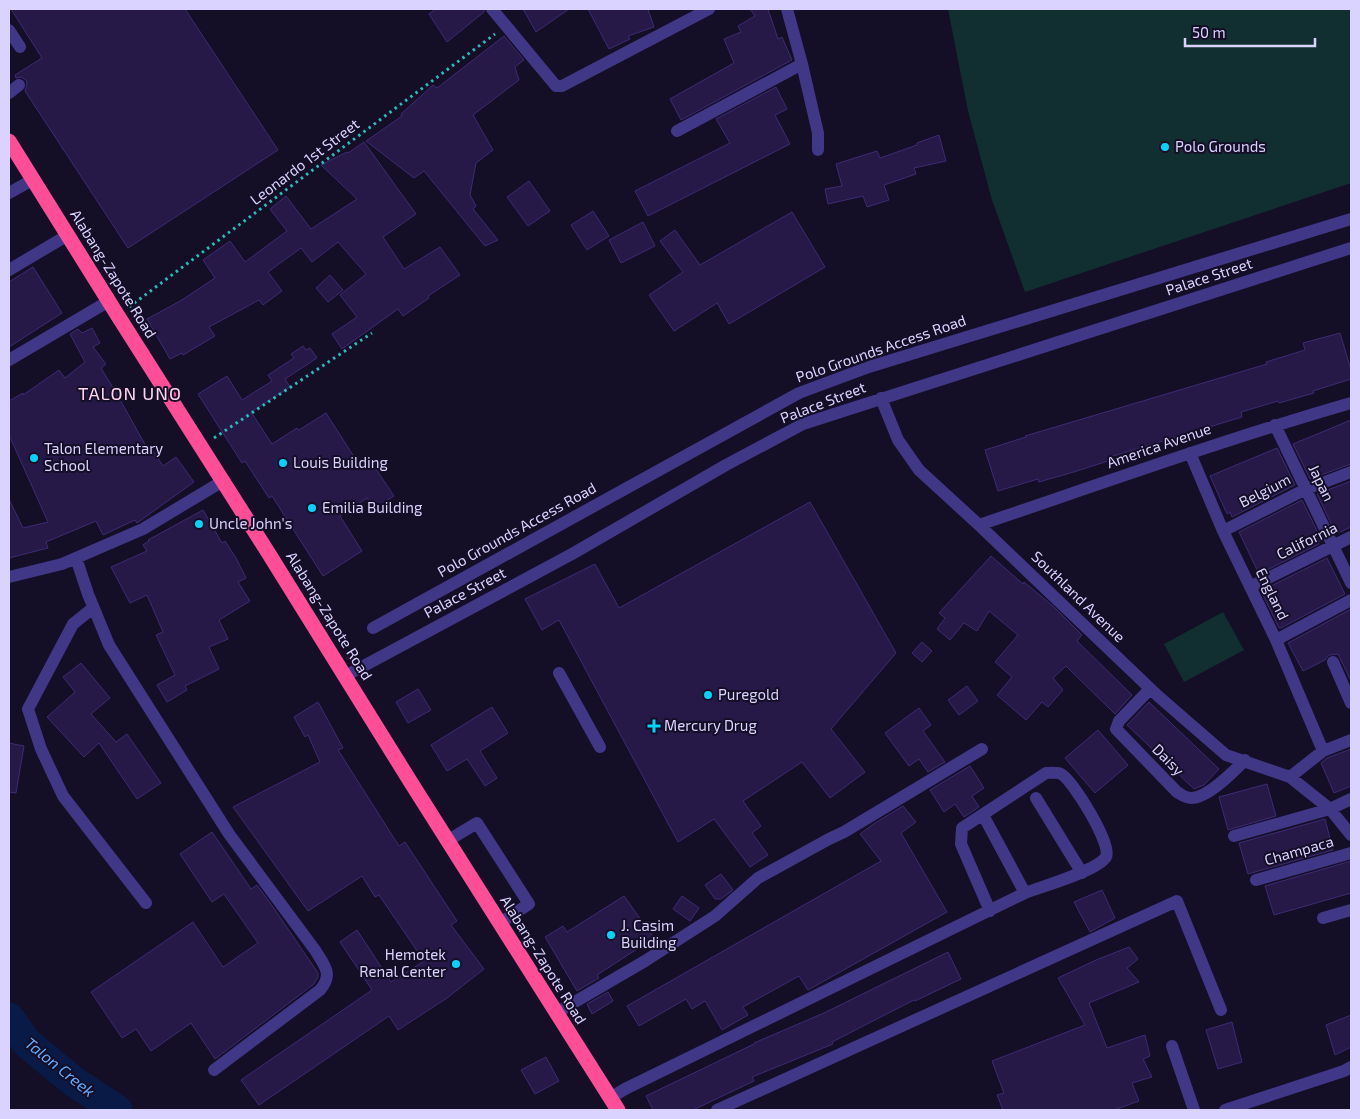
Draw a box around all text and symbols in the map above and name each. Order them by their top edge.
scale bar [1185,15,1315,47]
text: 50 m [1192,23,1226,41]
street label: Leonardo 1st Street [246,114,363,208]
place label: Polo Grounds [1175,137,1266,155]
marker: Polo Grounds [1159,141,1171,153]
street label: Alabang-Zapote Road [67,206,161,341]
street label: Palace Street [1163,253,1255,299]
street label: Polo Grounds Access Road [793,310,968,386]
street label: Palace Street [777,377,868,427]
district label: TALON UNO [78,382,182,404]
street label: America Avenue [1104,419,1213,471]
place label: Talon Elementary School [44,439,163,474]
marker: Talon Elementary School [28,452,40,464]
place label: Louis Building [293,453,388,471]
marker: Louis Building [277,457,289,469]
street label: Japan [1305,461,1339,504]
street label: Belgium [1236,469,1293,511]
street label: Polo Grounds Access Road [434,478,599,580]
place label: Emilia Building [322,498,423,516]
marker: Emilia Building [306,502,318,514]
place label: Uncle John's [209,514,292,532]
marker: Uncle John's [193,518,205,530]
street label: California [1273,518,1340,563]
street label: Southland Avenue [1028,547,1129,646]
street label: Alabang-Zapote Road [283,548,377,683]
street label: Palace Street [421,563,509,621]
street label: England [1253,565,1293,622]
place label: Puregold [718,685,779,703]
marker: Puregold [702,689,714,701]
place label: Mercury Drug [664,716,757,734]
marker: Mercury Drug [648,720,660,732]
street label: Daisy [1149,740,1188,779]
street label: Champaca [1262,832,1335,868]
street label: Alabang-Zapote Road [497,892,591,1027]
place label: J. Casim Building [621,916,677,951]
marker: J. Casim Building [605,929,617,941]
place label: Hemotek Renal Center [359,945,446,980]
marker: Hemotek Renal Center [450,958,462,970]
water label: Talon Creek [22,1033,99,1100]

